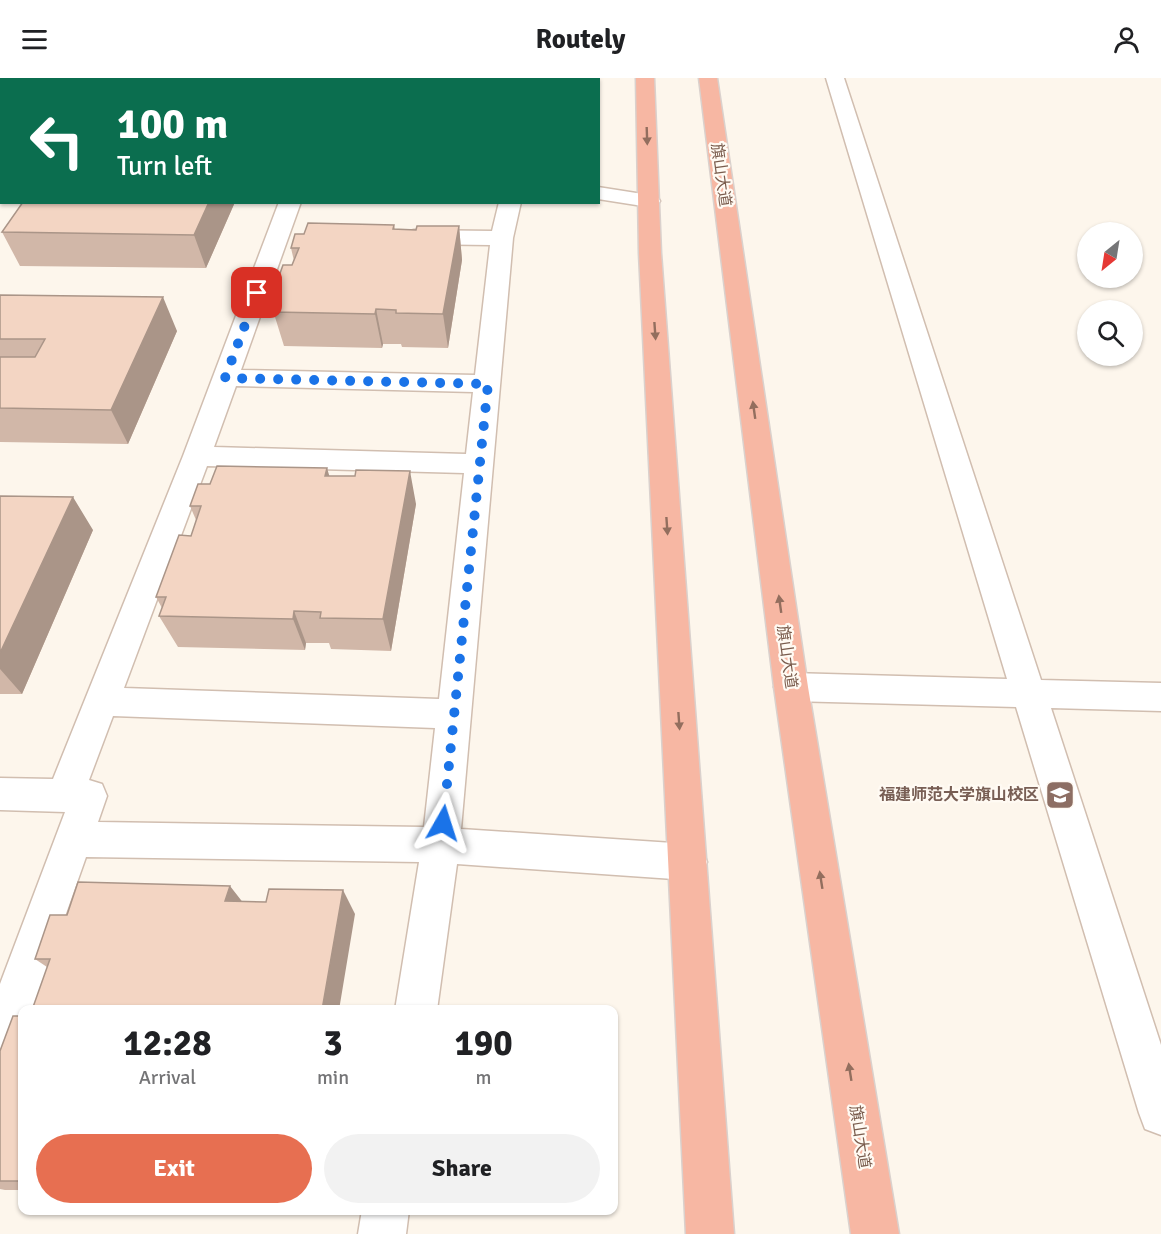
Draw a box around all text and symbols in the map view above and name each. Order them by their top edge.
icon: menu [18,23,51,56]
text: Routely [536,23,625,56]
icon: person [1110,23,1143,56]
text: 100 m [117,99,228,150]
icon: left [18,102,96,180]
one-way arrow [642,127,652,146]
street label: 旗山大道 [707,142,735,208]
text: Turn left [117,150,212,183]
north arrow [1077,222,1143,288]
map controls [1077,222,1143,366]
pin [231,267,282,318]
icon: arrive [240,276,273,309]
button: search [1077,300,1143,366]
one-way arrow [650,322,660,341]
one-way arrow [749,401,758,420]
one-way arrow [662,516,672,535]
one-way arrow [775,594,785,613]
street label: 旗山大道 [773,624,801,690]
one-way arrow [674,711,684,730]
school or university icon: 福建师范大学旗山校区 [1044,779,1076,811]
place label: 福建师范大学旗山校区 [879,785,1039,805]
position arrow [411,791,475,855]
one-way arrow [816,870,825,889]
text: 12:28 [123,1021,212,1066]
text: 3 [323,1021,343,1066]
text: 190 [454,1021,513,1066]
one-way arrow [846,1063,855,1082]
text: Arrival [139,1065,196,1090]
text: min [317,1065,349,1090]
text: m [476,1065,492,1090]
street label: 旗山大道 [845,1104,875,1170]
button: Exit [36,1134,312,1203]
button: Share [324,1134,600,1203]

